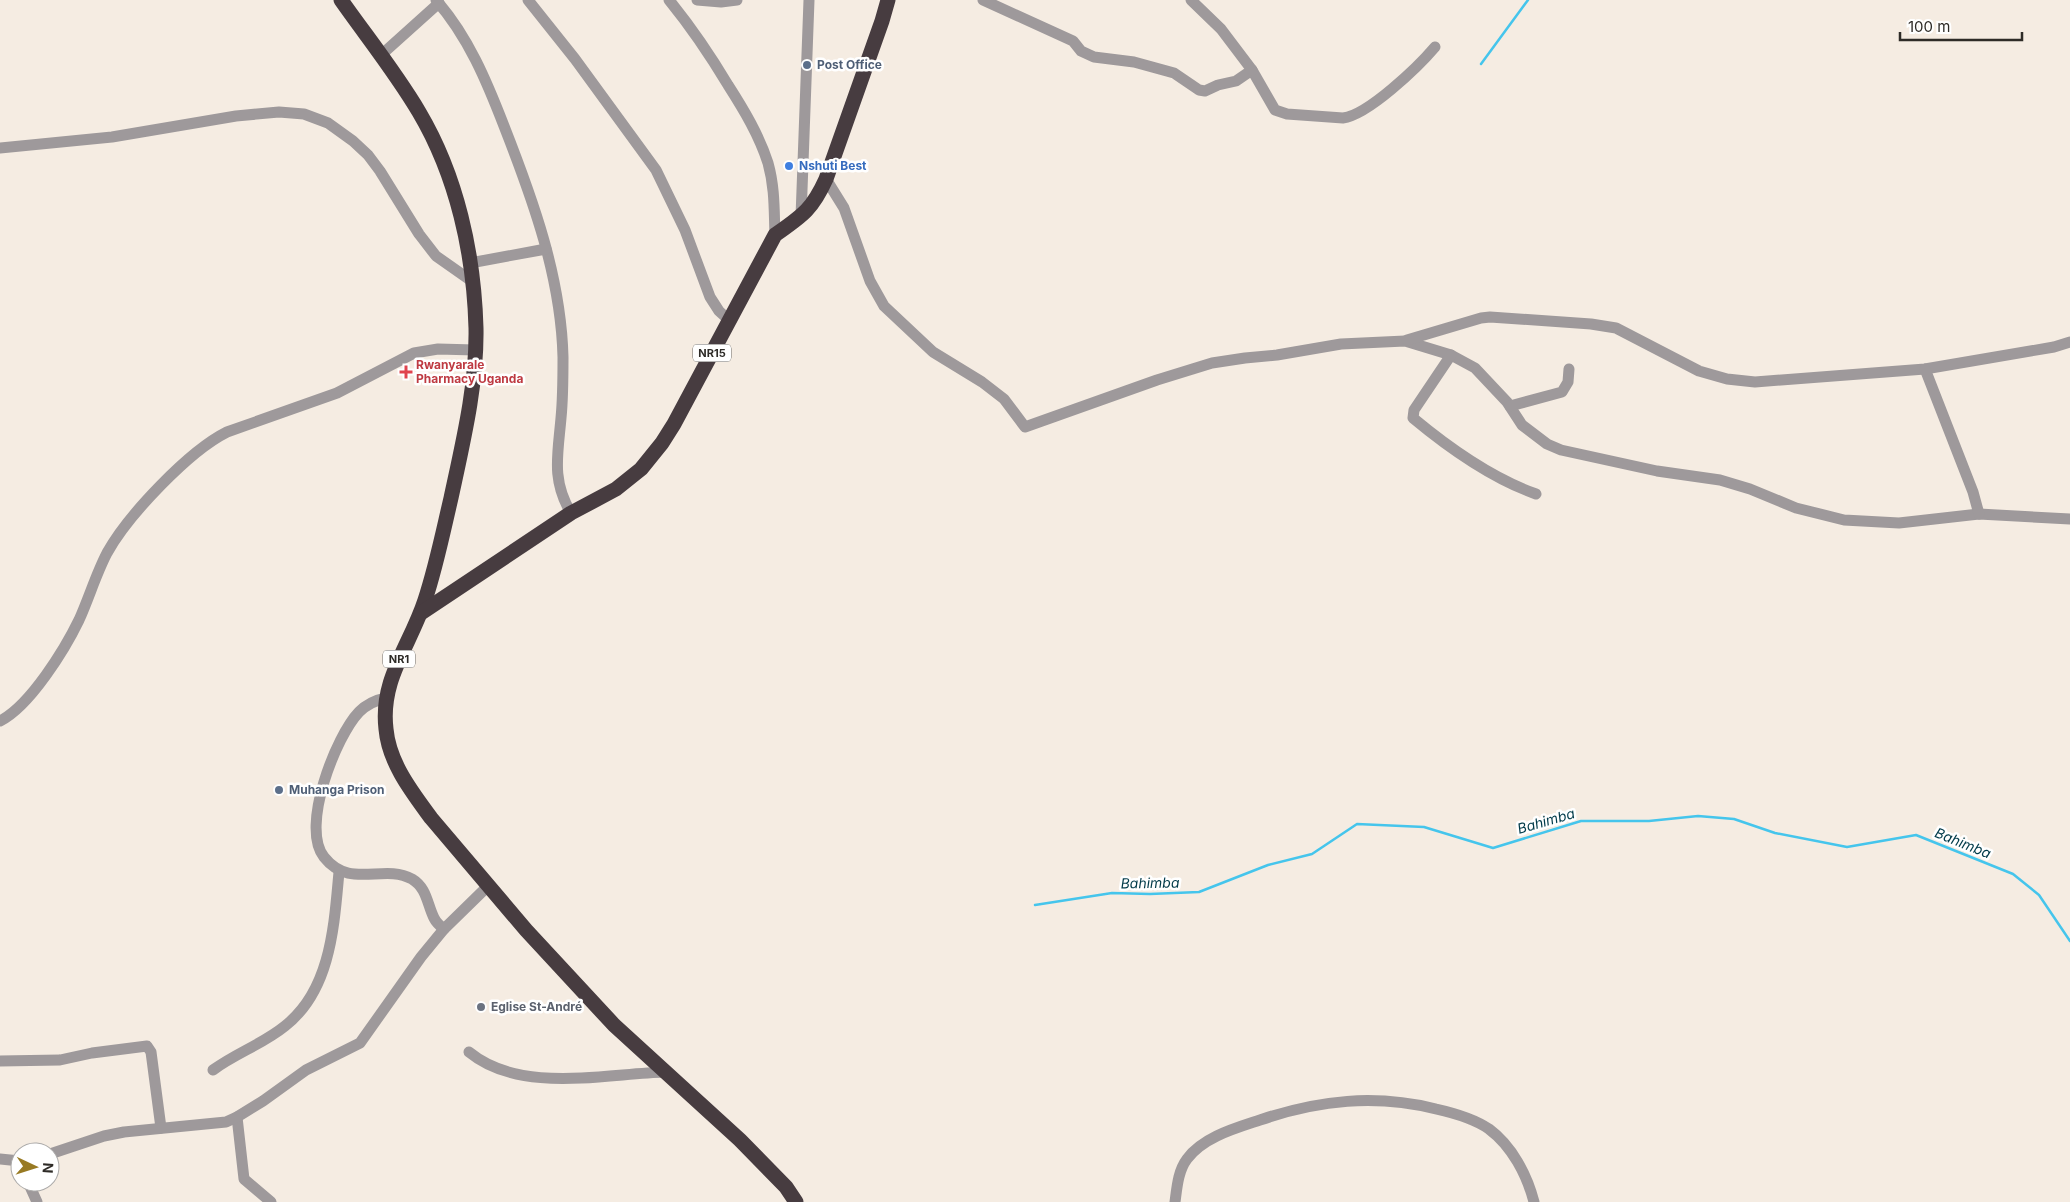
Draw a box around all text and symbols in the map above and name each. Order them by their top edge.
scale bar [1900,10,2022,42]
text: 100 m [1908,17,1950,36]
place label: Post Office [817,57,882,72]
marker: Post Office [801,59,813,71]
place label: Nshuti Best [799,158,867,173]
marker: Nshuti Best [783,160,795,172]
road number: NR15 [693,344,731,362]
place label: Rwanyarale Pharmacy Uganda [416,357,523,386]
marker: Rwanyarale Pharmacy Uganda [400,366,412,378]
road number: NR1 [383,651,415,668]
place label: Muhanga Prison [289,782,385,797]
marker: Muhanga Prison [273,784,285,796]
water label: Bahimba [1515,804,1577,837]
water label: Bahimba [1933,824,1994,862]
water label: Bahimba [1120,873,1180,892]
place label: Eglise St-André [491,999,582,1014]
marker: Eglise St-André [475,1001,487,1013]
north arrow [10,1142,60,1192]
text: N [40,1162,57,1174]

